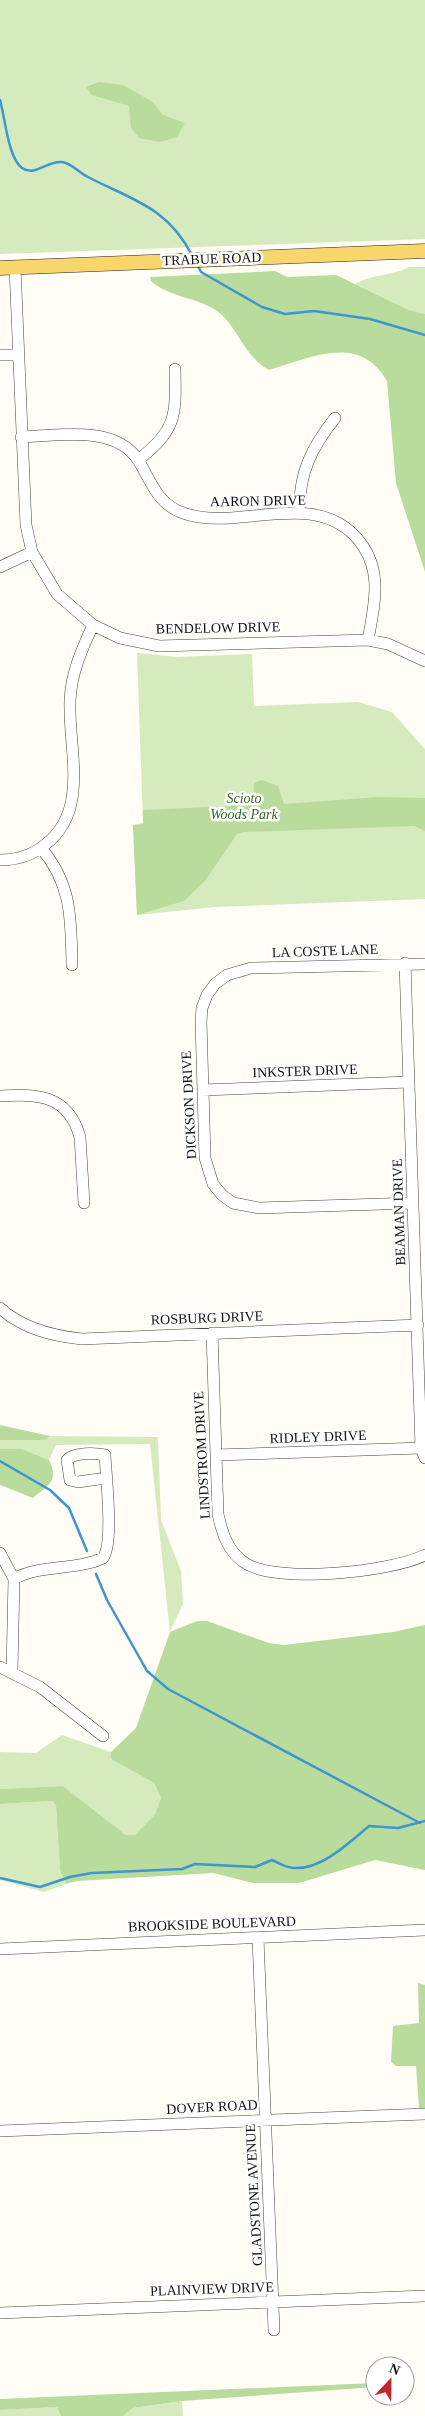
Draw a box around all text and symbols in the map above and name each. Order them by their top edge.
street label: TRABUE ROAD [162,250,262,268]
street label: AARON DRIVE [210,493,306,509]
street label: BENDELOW DRIVE [156,619,280,637]
park label: Scioto Woods Park [210,791,279,822]
street label: LA COSTE LANE [271,942,379,960]
street label: DICKSON DRIVE [179,1050,199,1160]
street label: INKSTER DRIVE [252,1062,358,1080]
street label: BEAMAN DRIVE [390,1158,408,1266]
street label: ROSBURG DRIVE [151,1309,263,1327]
street label: LINDSTROM DRIVE [191,1391,213,1519]
street label: RIDLEY DRIVE [269,1428,367,1446]
street label: BROOKSIDE BOULEVARD [128,1914,296,1934]
street label: DOVER ROAD [166,2097,258,2117]
street label: GLADSTONE AVENUE [243,2124,265,2266]
street label: PLAINVIEW DRIVE [150,2279,274,2299]
north arrow [365,2356,415,2406]
text: N [387,2361,402,2378]

